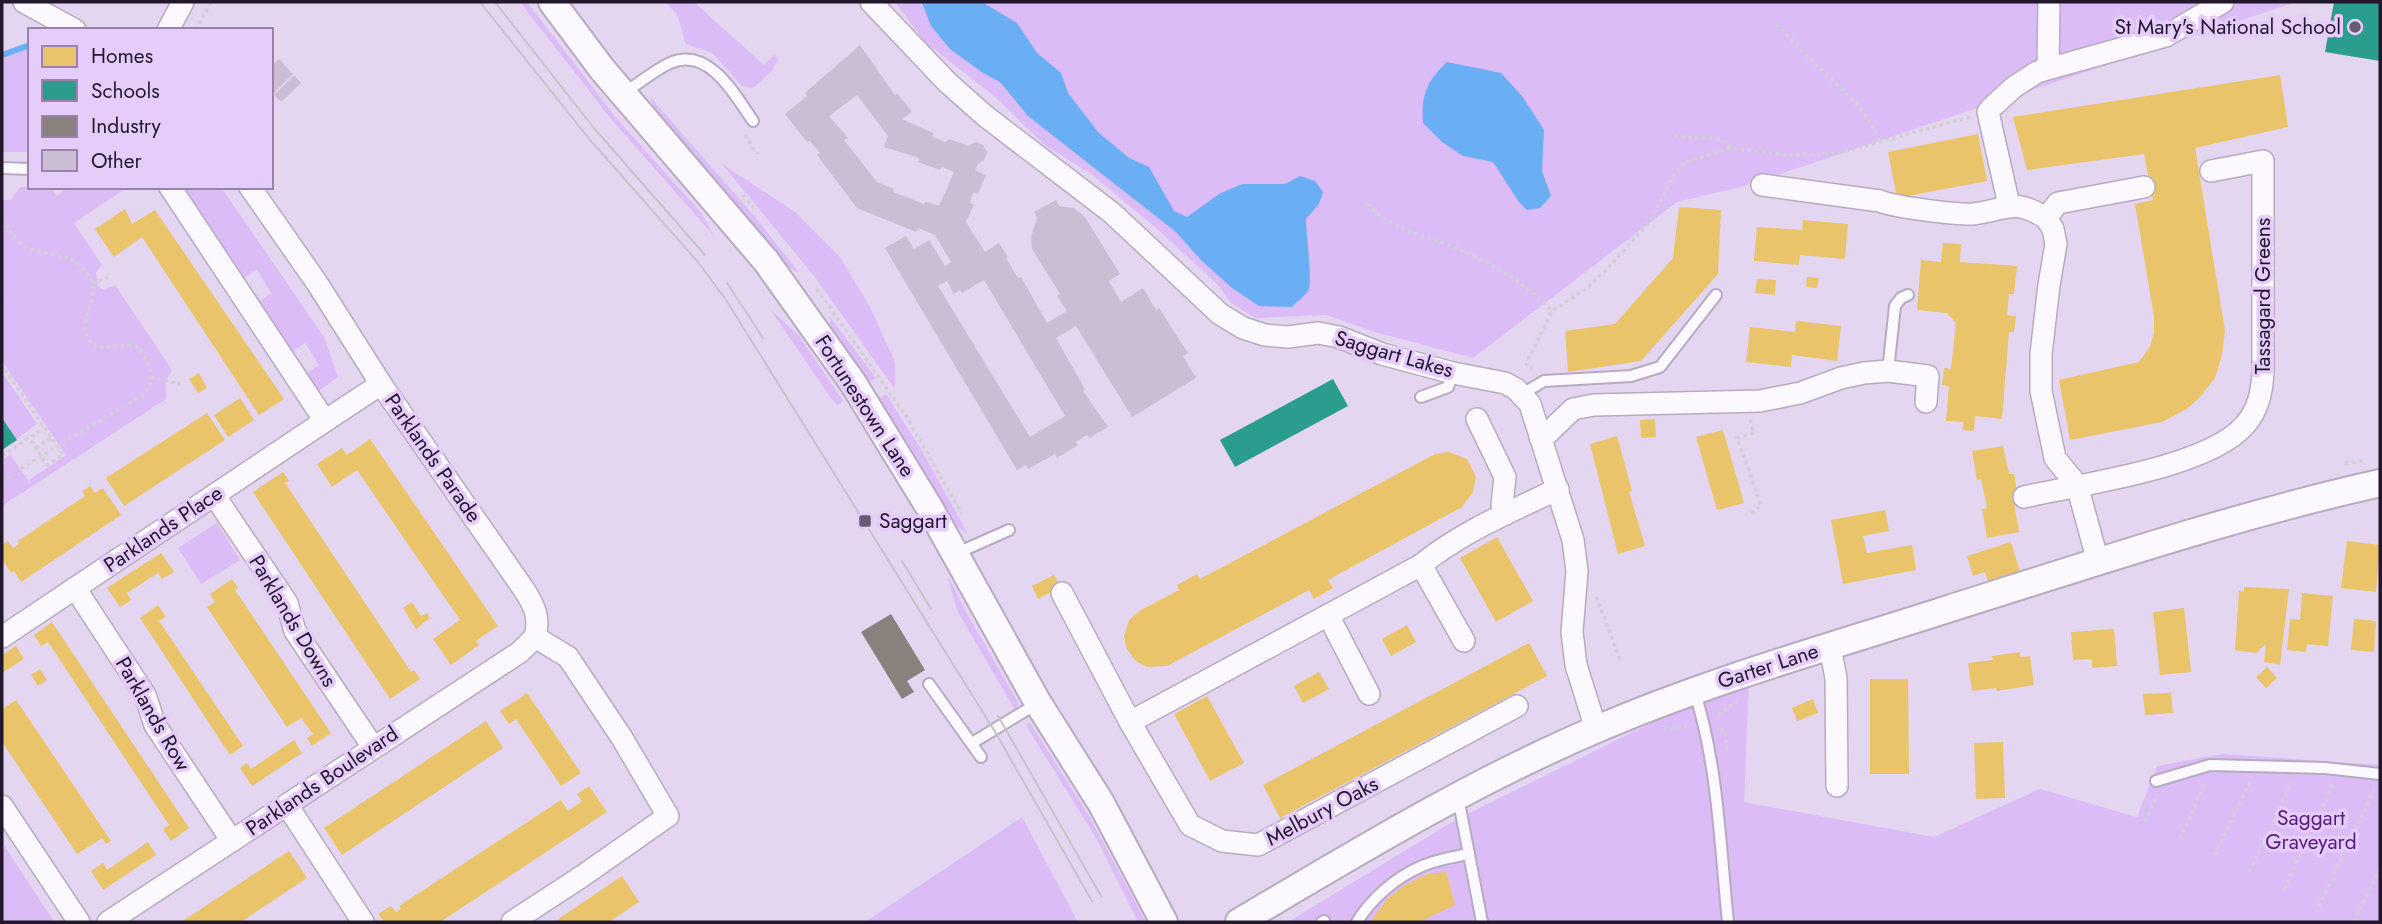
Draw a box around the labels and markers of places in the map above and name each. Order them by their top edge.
place label: St Mary's National School [2114,12,2341,42]
marker: St Mary's National School [2347,19,2363,35]
place label: Saggart [879,506,947,536]
marker: Saggart [857,513,873,529]

